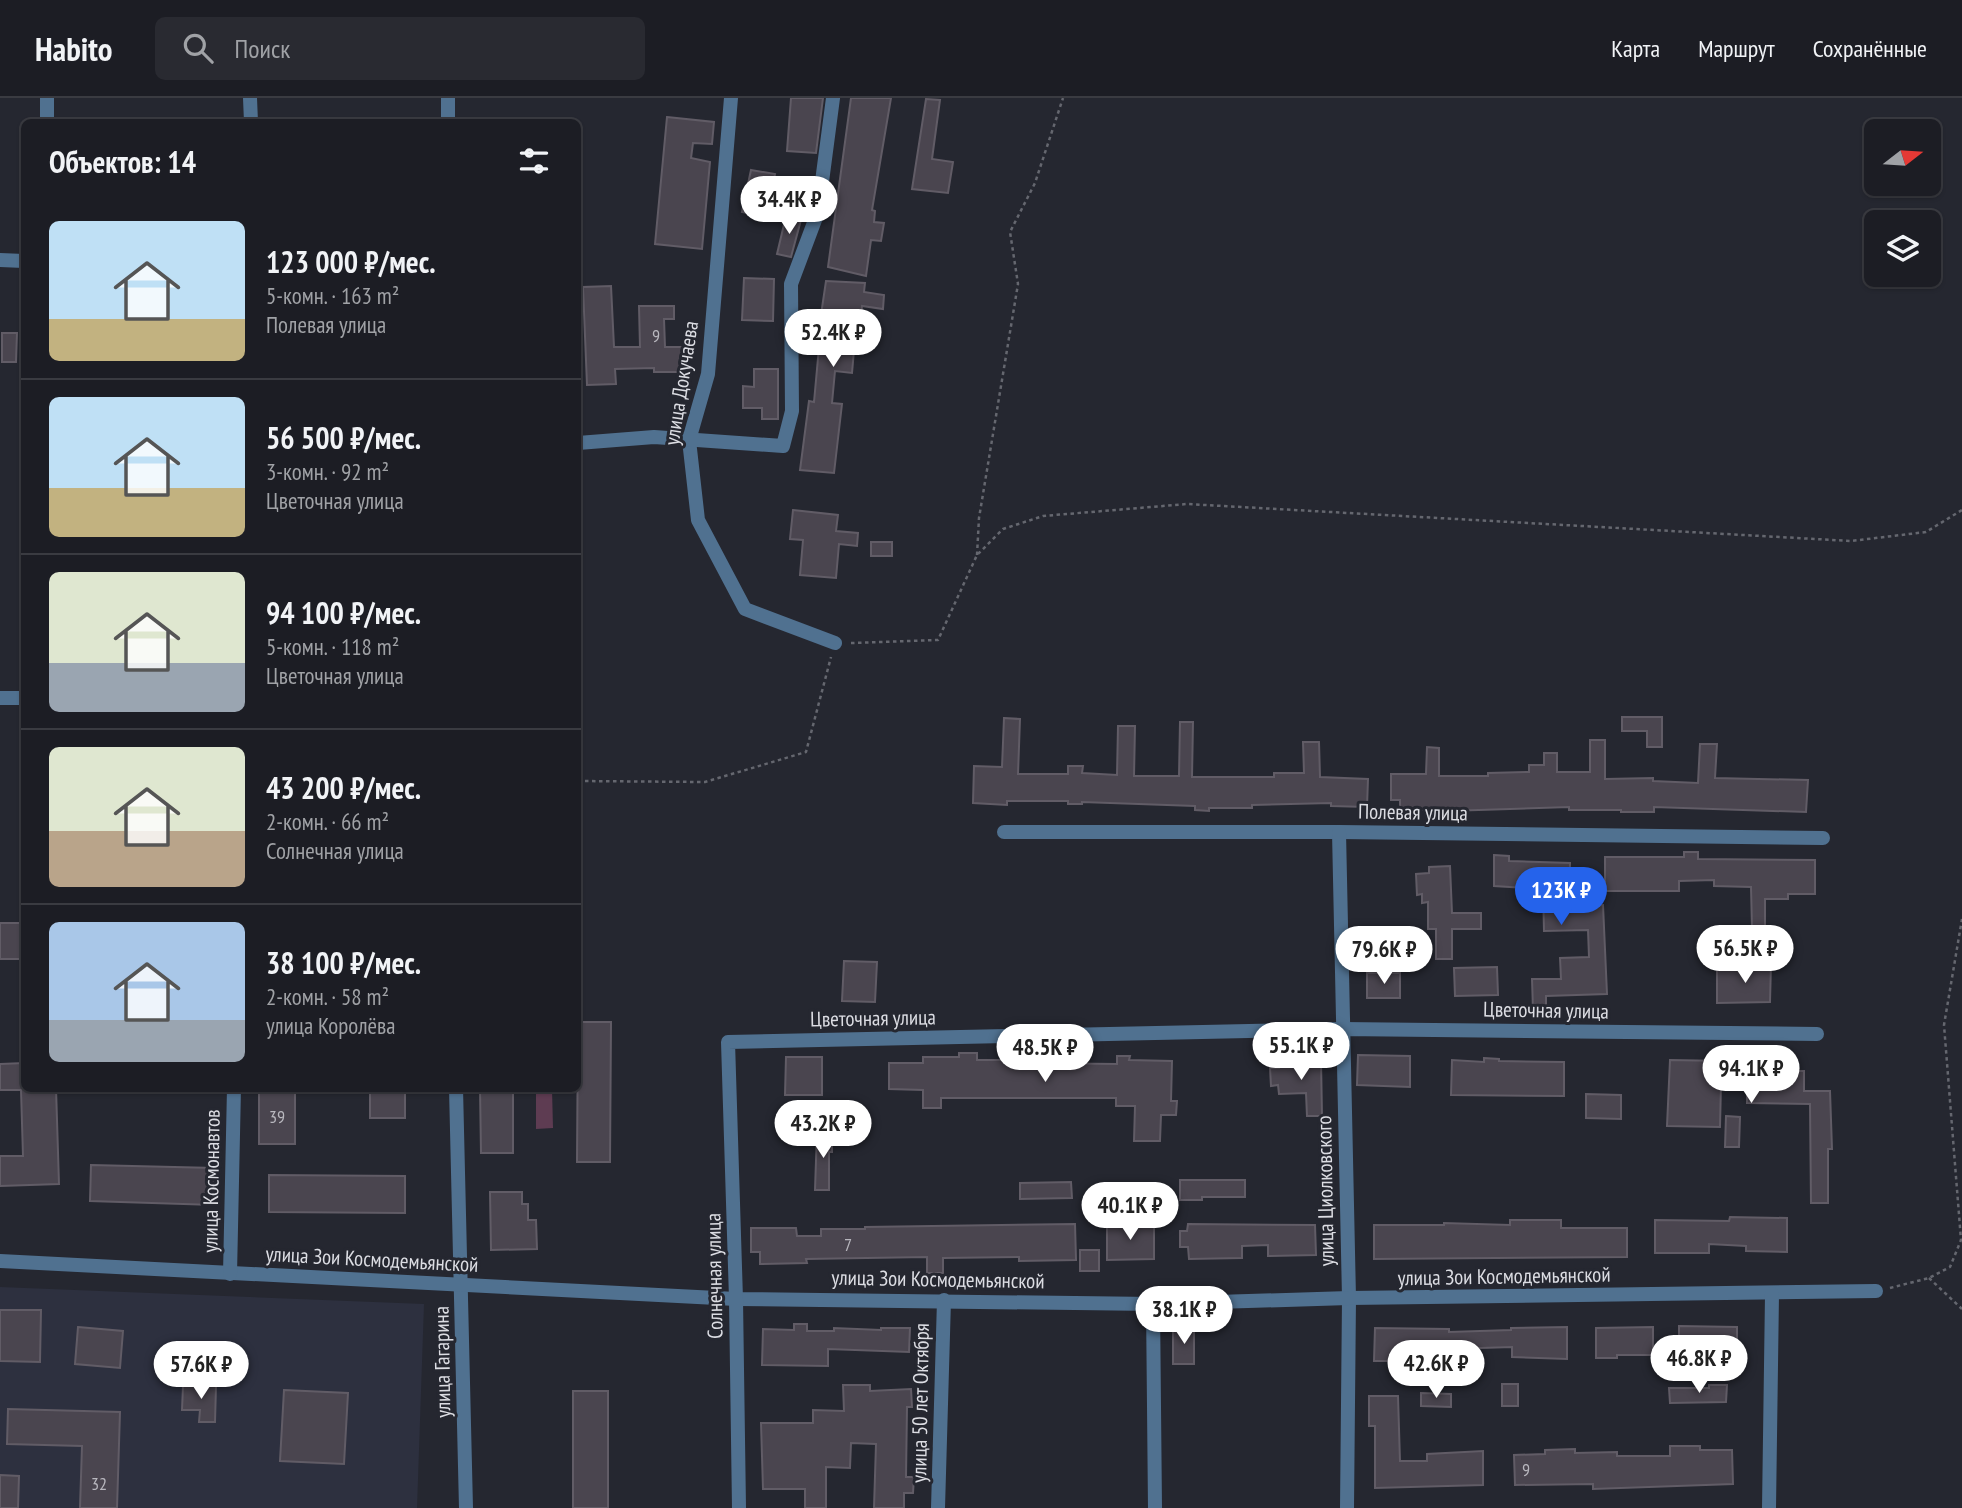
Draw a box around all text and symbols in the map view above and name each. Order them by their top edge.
search box [155,17,645,80]
text: Habito [35,27,113,70]
icon: search [179,29,217,67]
text: Поиск [235,32,290,65]
text: Карта [1611,33,1660,64]
text: Маршрут [1698,33,1775,64]
text: Сохранённые [1813,33,1927,64]
north arrow [1864,119,1941,196]
map controls [1864,119,1941,287]
text: Объектов: 14 [49,142,196,181]
icon: filters [515,142,553,180]
pin: 34.4K ₽ [724,176,854,236]
text: 34.4K ₽ [757,184,821,213]
button: layers [1864,210,1941,287]
text: 123 000 ₽/мес. [266,242,436,281]
icon: home [105,249,189,333]
text: 5-комн. · 163 m² [266,281,399,310]
text: Полевая улица [266,310,386,339]
pin: 52.4K ₽ [768,310,898,369]
text: 52.4K ₽ [801,317,865,346]
street label: улица Докучаева [658,319,704,447]
house number: 9 [652,324,660,347]
text: 56 500 ₽/мес. [266,418,421,457]
icon: home [105,425,189,509]
text: 3-комн. · 92 m² [266,457,389,486]
text: Цветочная улица [266,486,404,515]
text: 94 100 ₽/мес. [266,593,421,632]
icon: home [105,600,189,684]
text: 5-комн. · 118 m² [266,632,399,661]
text: Цветочная улица [266,661,404,690]
text: 43 200 ₽/мес. [266,768,421,807]
icon: home [105,775,189,859]
street label: Полевая улица [1358,798,1468,826]
text: 2-комн. · 66 m² [266,807,389,836]
text: Солнечная улица [266,836,404,865]
pin: 123K ₽ [1504,868,1618,927]
text: 123K ₽ [1531,875,1591,904]
pin: 79.6K ₽ [1319,926,1449,986]
pin: 56.5K ₽ [1680,926,1810,985]
text: 56.5K ₽ [1713,933,1777,962]
text: 79.6K ₽ [1352,934,1416,963]
text: 38 100 ₽/мес. [266,943,421,982]
icon: home [105,950,189,1034]
text: 2-комн. · 58 m² [266,982,389,1011]
street label: Цветочная улица [1483,995,1609,1025]
street label: Цветочная улица [810,1003,936,1033]
text: улица Королёва [266,1011,396,1040]
pin: 55.1K ₽ [1236,1023,1366,1082]
pin: 48.5K ₽ [980,1024,1110,1084]
text: 55.1K ₽ [1269,1030,1333,1059]
text: 48.5K ₽ [1013,1032,1077,1061]
pin: 94.1K ₽ [1686,1046,1816,1105]
text: 94.1K ₽ [1719,1053,1783,1082]
pin: 43.2K ₽ [758,1100,888,1160]
house number: 39 [269,1105,285,1128]
text: 43.2K ₽ [791,1108,855,1137]
street label: улица Космонавтов [196,1109,226,1253]
street label: улица Циолковского [1310,1115,1340,1267]
pin: 40.1K ₽ [1065,1182,1195,1242]
text: 40.1K ₽ [1098,1190,1162,1219]
street label: Солнечная улица [699,1213,729,1339]
house number: 7 [844,1233,852,1256]
street label: улица Зои Космодемьянской [265,1240,479,1278]
street label: улица Зои Космодемьянской [1397,1261,1611,1291]
street label: улица Зои Космодемьянской [831,1264,1045,1294]
pin: 38.1K ₽ [1119,1286,1249,1346]
text: 38.1K ₽ [1152,1294,1216,1323]
street label: улица Гагарина [428,1306,456,1418]
street label: улица 50 лет Октября [905,1323,935,1483]
pin: 46.8K ₽ [1634,1336,1764,1395]
pin: 42.6K ₽ [1371,1340,1501,1400]
pin: 57.6K ₽ [136,1342,266,1401]
text: 46.8K ₽ [1667,1343,1731,1372]
text: 42.6K ₽ [1404,1348,1468,1377]
text: 57.6K ₽ [170,1349,232,1378]
house number: 9 [1522,1458,1530,1481]
house number: 32 [91,1472,107,1495]

